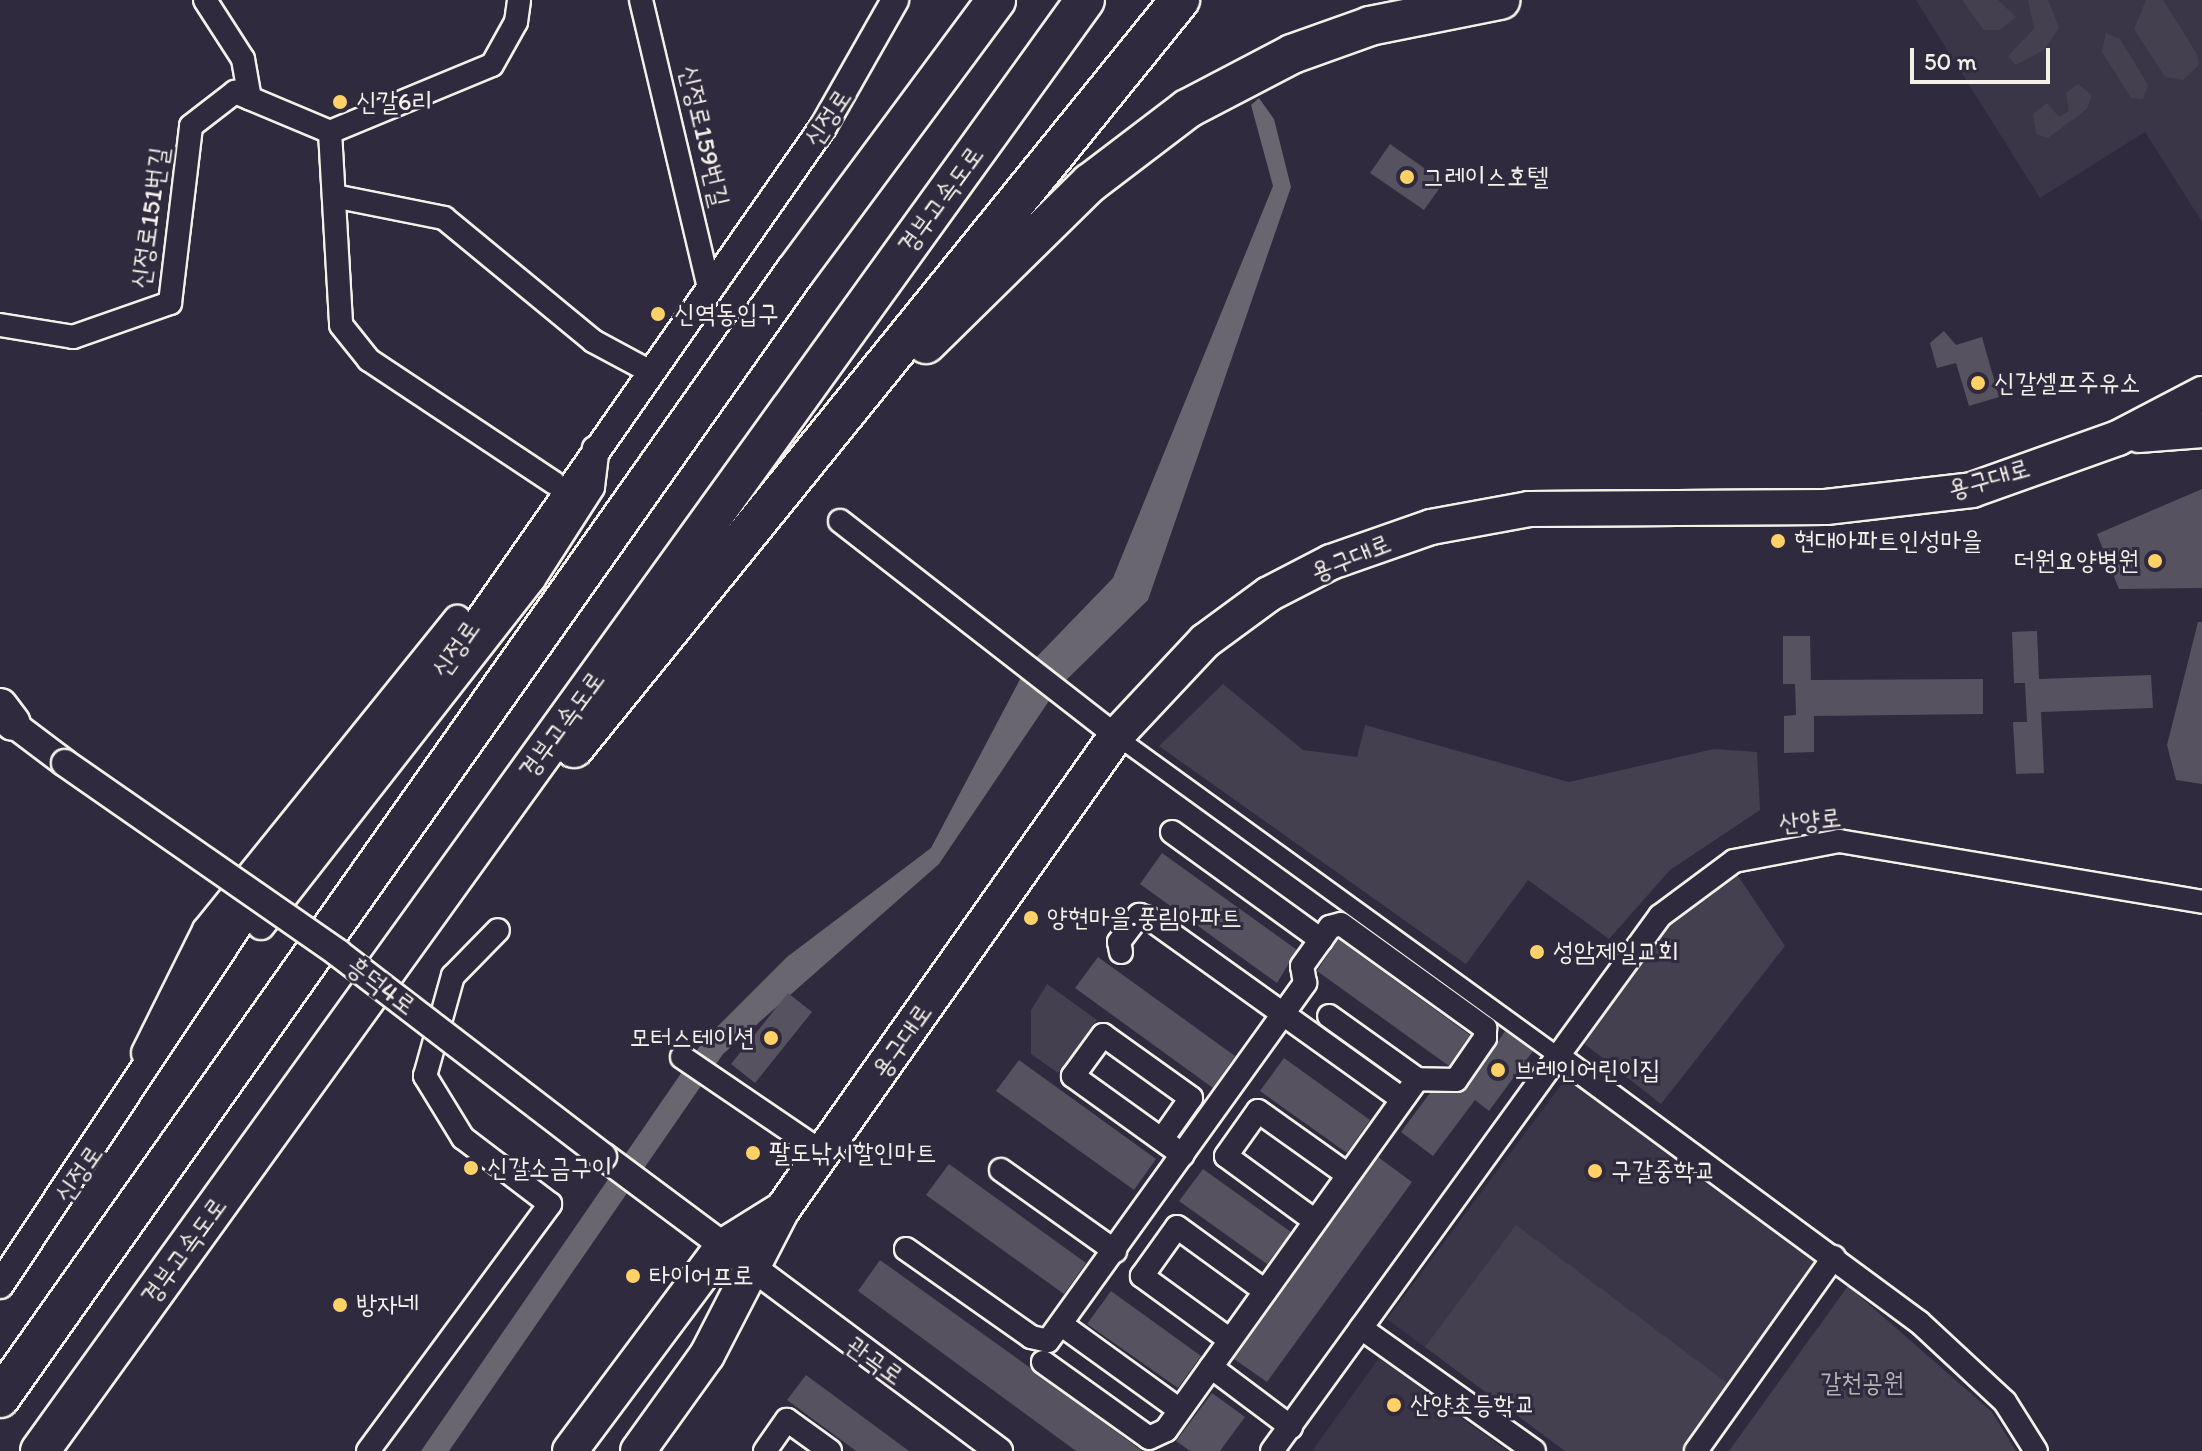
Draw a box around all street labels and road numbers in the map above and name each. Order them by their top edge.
street label: 신정로159번길 [673,62,735,210]
street label: 신정로 [798,83,858,153]
street label: 경부고속도로 [891,140,991,260]
street label: 신정로151번길 [125,145,175,291]
street label: 용구대로 [1944,452,2034,506]
street label: 용구대로 [1306,528,1396,588]
street label: 신정로 [425,614,487,684]
street label: 경부고속도로 [512,665,612,785]
street label: 산양로 [1777,802,1843,840]
street label: 흥덕4로 [340,950,422,1022]
street label: 용구대로 [865,998,939,1084]
street label: 신정로 [48,1139,110,1209]
street label: 경부고속도로 [134,1191,234,1311]
street label: 관곡로 [840,1330,910,1392]

